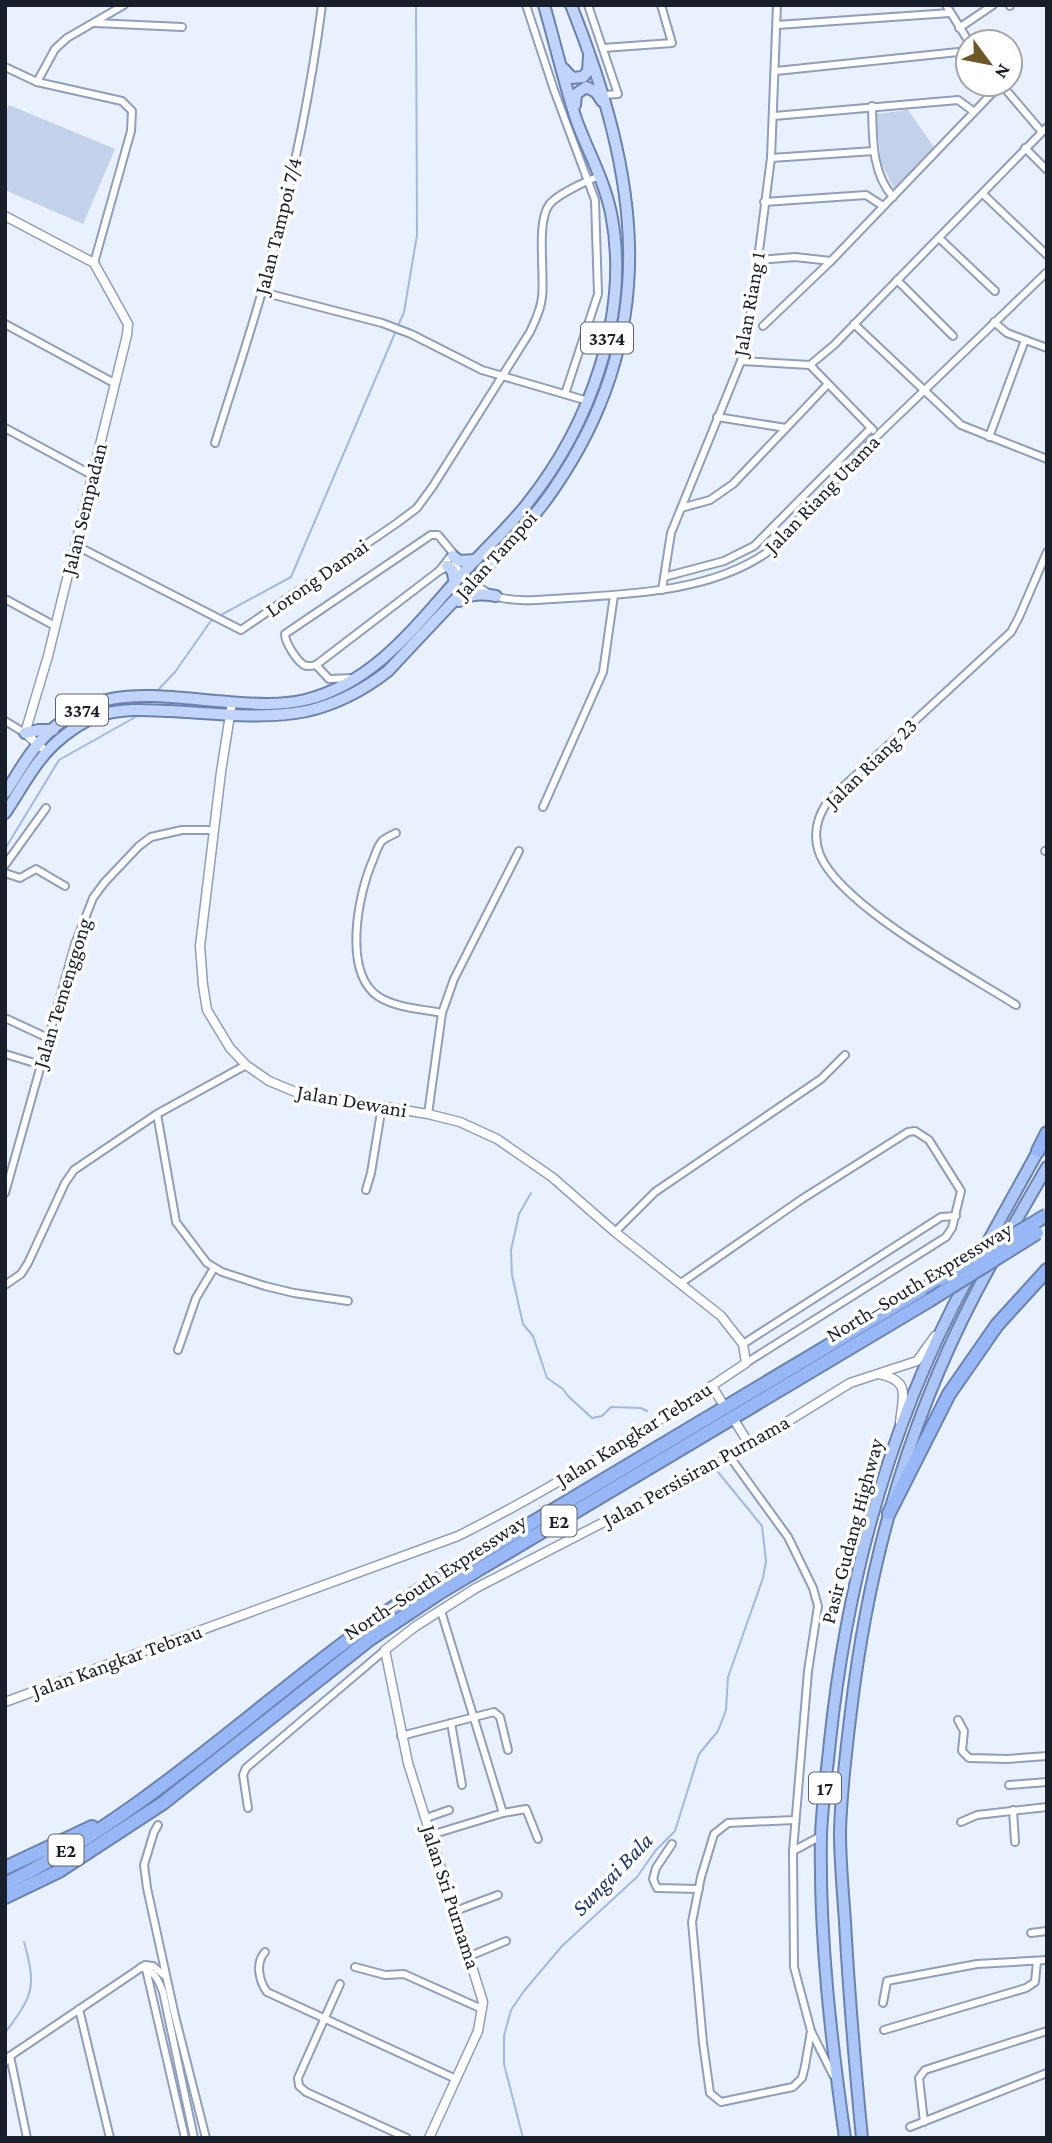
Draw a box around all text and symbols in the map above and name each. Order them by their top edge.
north arrow [954,28,1024,98]
text: N [991,61,1015,83]
street label: Jalan Tampoi 7/4 [249,155,307,299]
street label: Jalan Riang 1 [728,250,770,360]
road number: 3374 [581,322,633,354]
street label: Jalan Riang Utama [758,430,885,560]
street label: Jalan Sempadan [56,441,112,579]
street label: Jalan Tampoi [449,505,542,606]
street label: Lorong Damai [261,534,373,622]
road number: 3374 [56,694,108,726]
street label: Jalan Riang 23 [819,713,922,814]
street label: Jalan Temenggong [27,915,96,1073]
street label: Jalan Dewani [293,1079,409,1123]
street label: North–South Expressway [822,1217,1017,1347]
street label: Jalan Kangkar Tebrau [550,1376,716,1493]
street label: Jalan Persisiran Purnama [597,1410,794,1533]
street label: Pasir Gudang Highway [816,1435,888,1626]
road number: E2 [542,1506,576,1536]
street label: North–South Expressway [339,1509,531,1645]
street label: Jalan Kangkar Tebrau [27,1619,205,1704]
road number: 17 [809,1772,841,1803]
street label: Jalan Sri Purnama [416,1820,486,1972]
water label: Sungai Bala [566,1827,658,1921]
road number: E2 [48,1834,84,1866]

